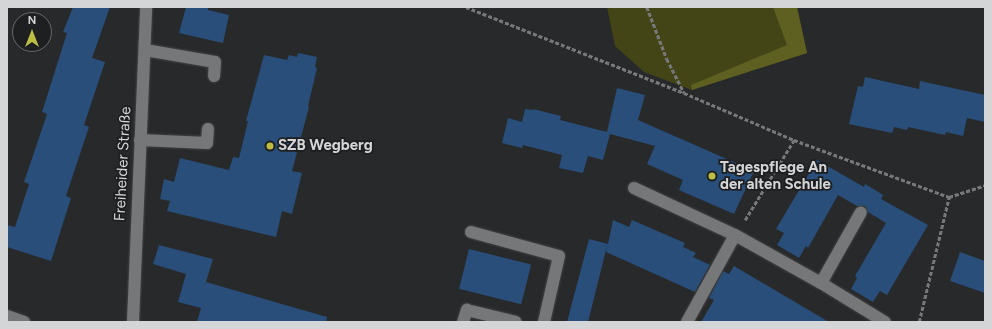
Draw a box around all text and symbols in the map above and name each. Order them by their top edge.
north arrow [12,12,52,52]
text: N [28,14,36,27]
street label: Freiheider Straße [111,106,135,222]
place label: SZB Wegberg [278,137,373,155]
marker: SZB Wegberg [265,141,275,151]
place label: Tagespflege An der alten Schule [720,158,831,193]
marker: Tagespflege An der alten Schule [707,171,717,181]

